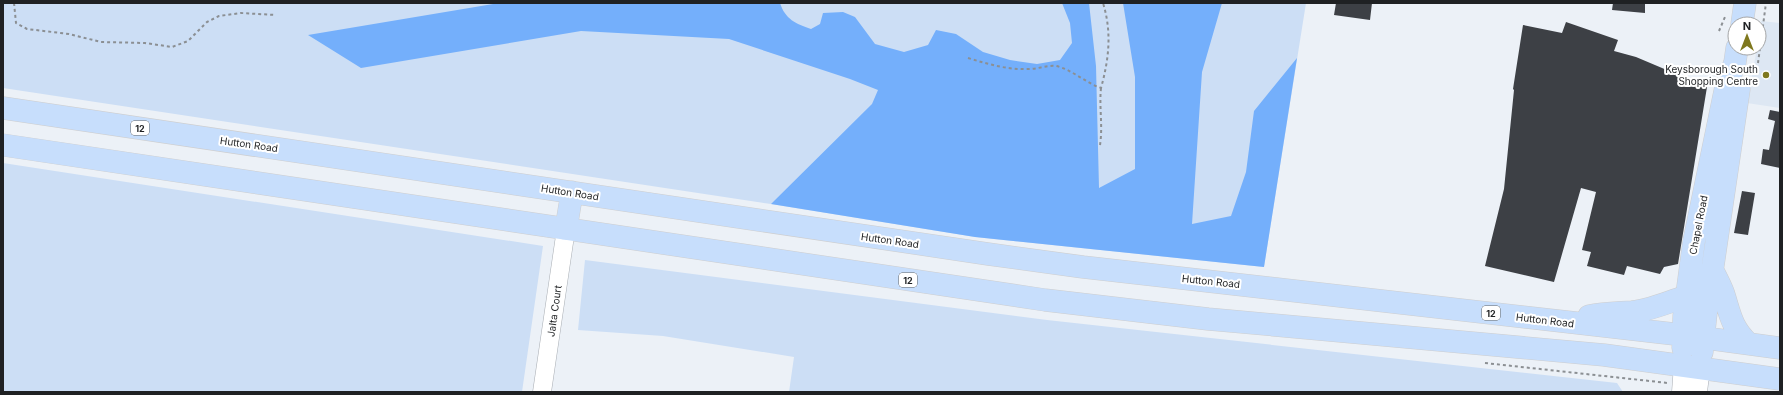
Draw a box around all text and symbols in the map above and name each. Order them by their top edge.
north arrow [1727,16,1767,56]
text: N [1743,19,1751,33]
place label: Keysborough South Shopping Centre [1665,63,1758,87]
marker: Keysborough South Shopping Centre [1761,70,1771,80]
road number: 12 [131,121,149,135]
street label: Hutton Road [219,134,279,154]
street label: Hutton Road [540,182,600,202]
street label: Chapel Road [1686,194,1710,256]
street label: Hutton Road [860,230,920,250]
street label: Hutton Road [1181,272,1241,290]
road number: 12 [899,273,917,287]
street label: Jalta Court [544,284,564,338]
road number: 12 [1482,306,1500,320]
street label: Hutton Road [1515,310,1575,330]

